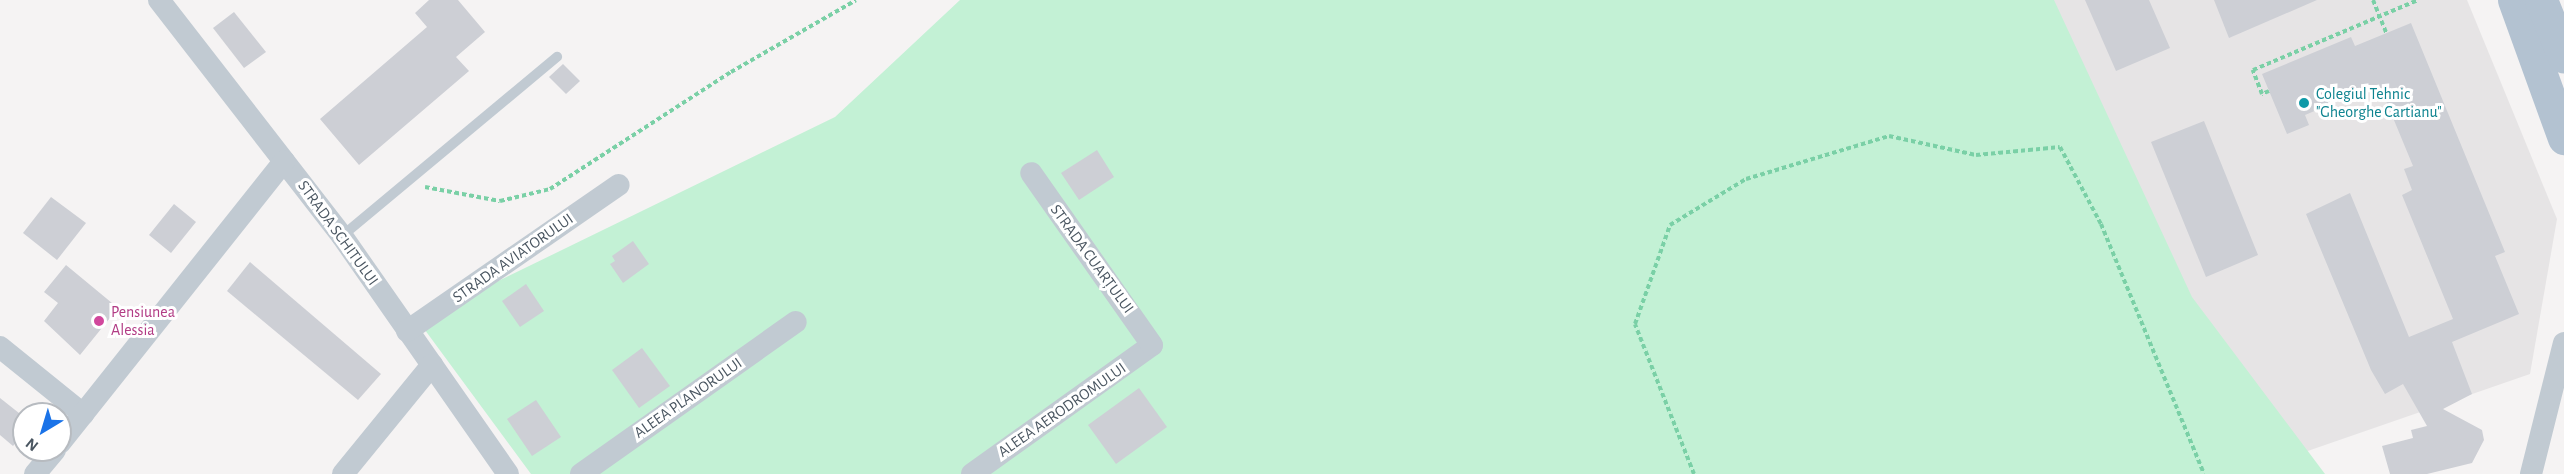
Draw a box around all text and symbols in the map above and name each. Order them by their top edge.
place label: Colegiul Tehnic "Gheorghe Cartianu" [2316,84,2442,122]
marker: Colegiul Tehnic "Gheorghe Cartianu" [2297,96,2311,110]
street label: STRADA SCHITULUI [294,177,382,289]
street label: STRADA CUARȚULUI [1046,201,1138,317]
street label: STRADA AVIATORULUI [449,209,577,307]
place label: Pensiunea Alessia [111,302,175,340]
marker: Pensiunea Alessia [92,314,106,328]
street label: ALEEA PLANORULUI [630,353,746,443]
street label: ALEEA AERODROMULUI [994,359,1130,461]
north arrow [12,402,72,462]
text: N [23,435,41,454]

